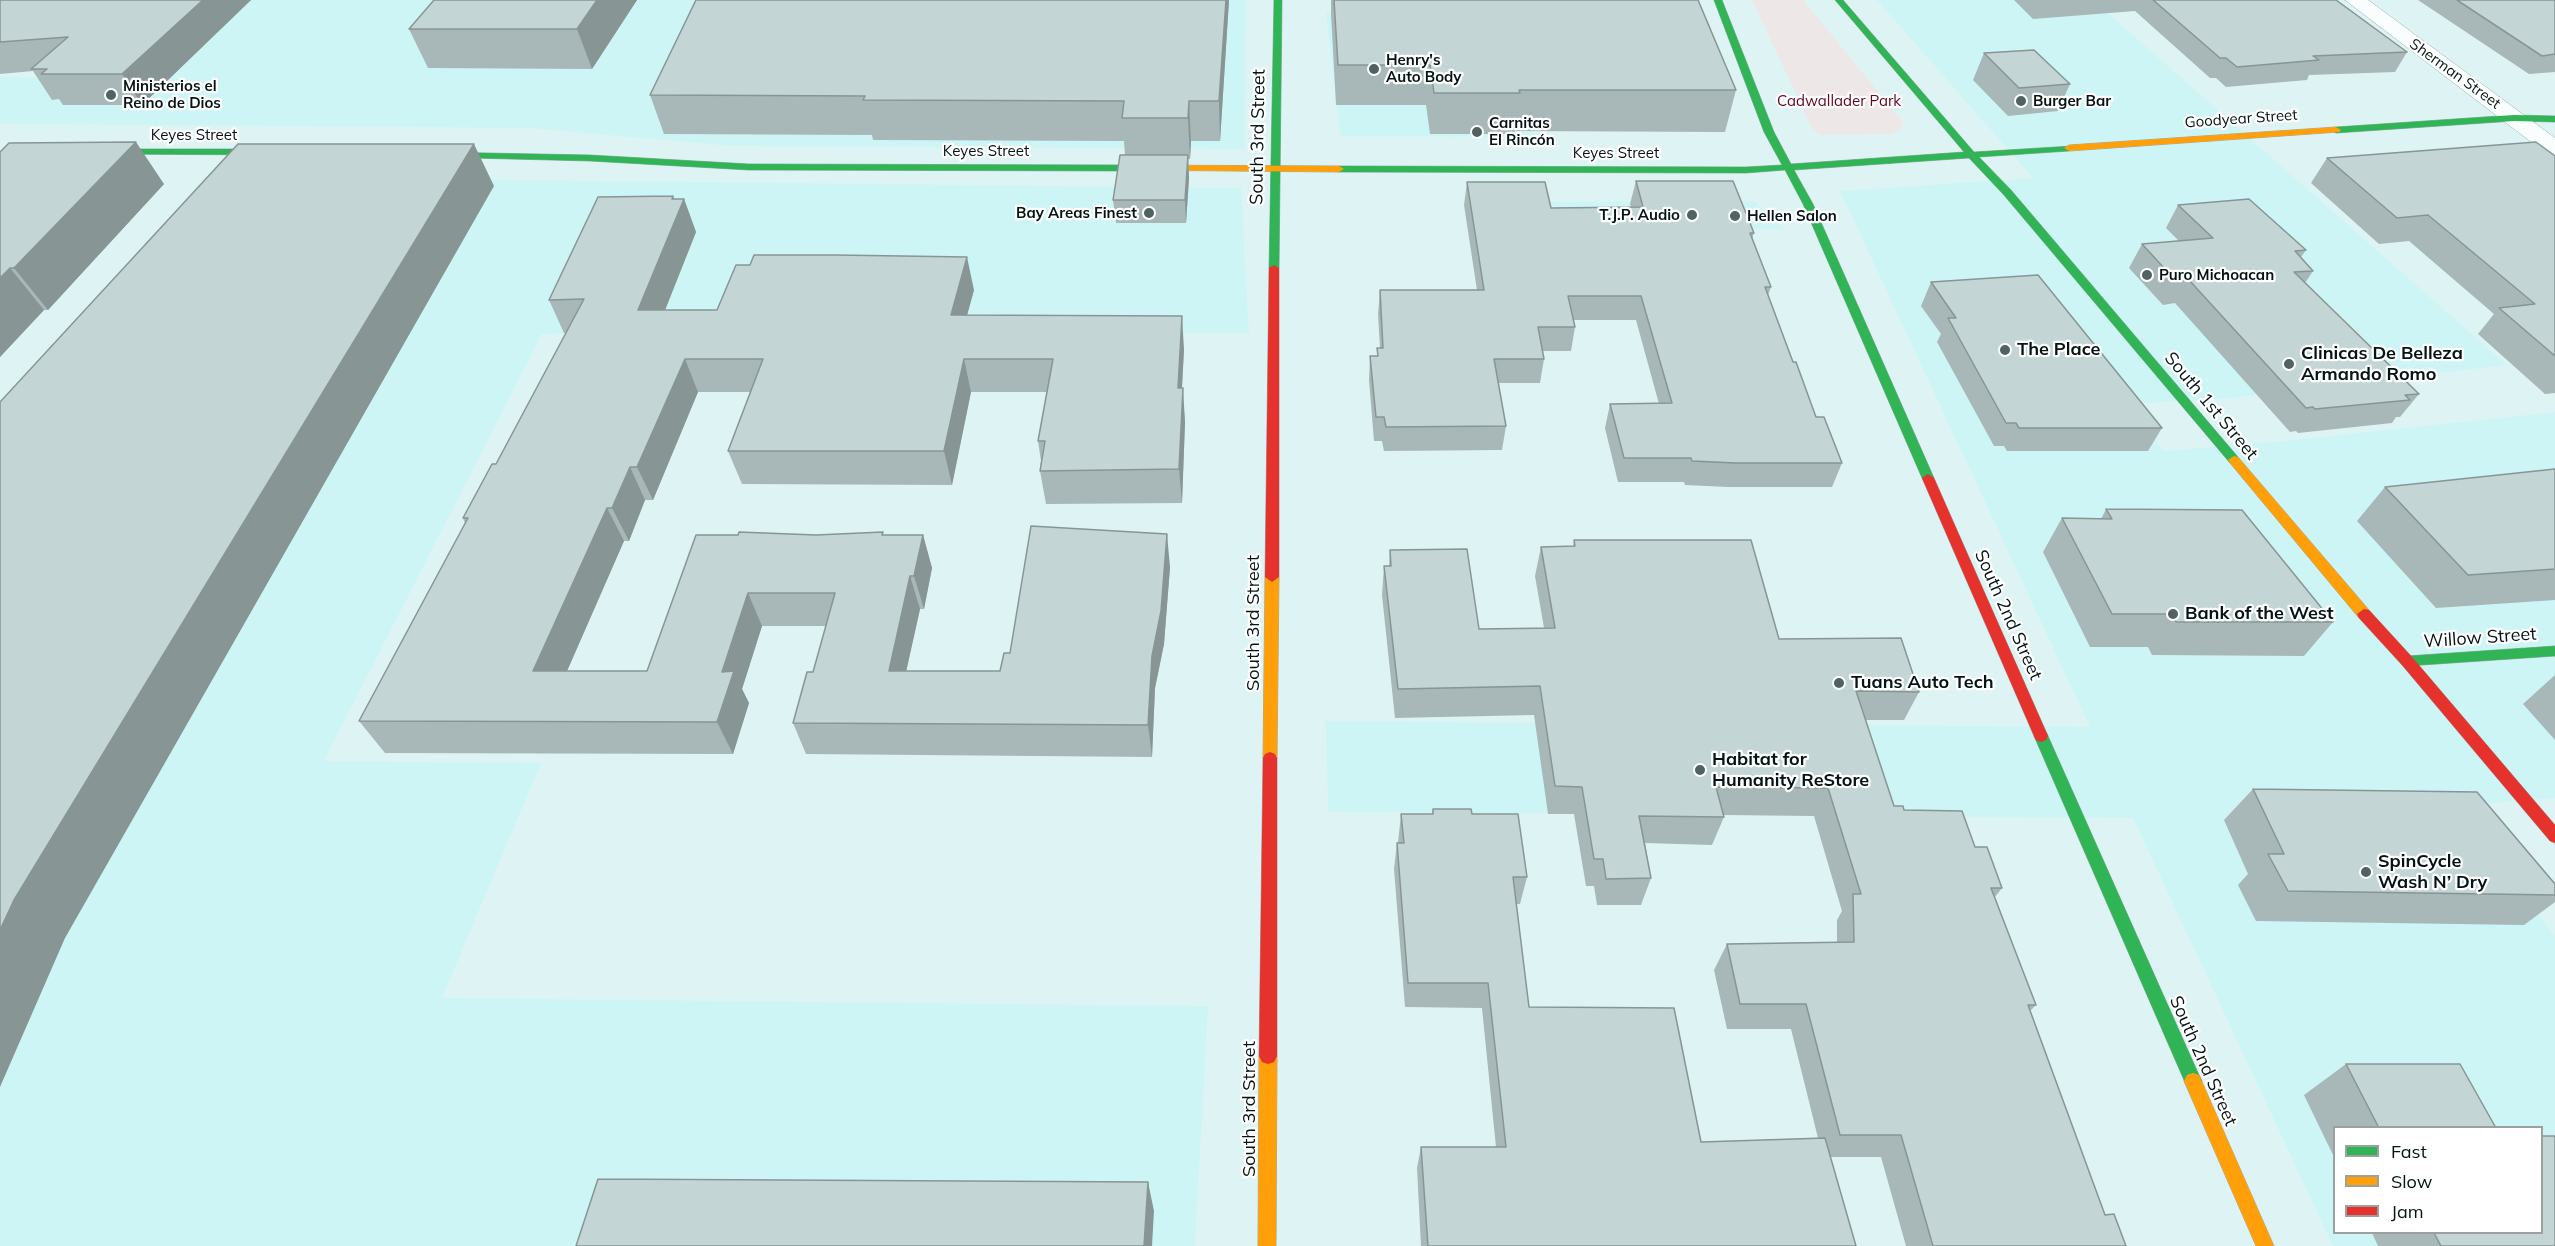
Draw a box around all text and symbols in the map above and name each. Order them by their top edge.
street label: Sherman Street [2406,35,2504,113]
place label: Henry's Auto Body [1386,51,1461,86]
marker: Henry's Auto Body [1367,62,1381,76]
street label: South 3rd Street [1246,69,1270,205]
place label: Ministerios el Reino de Dios [123,77,221,112]
marker: Ministerios el Reino de Dios [104,88,118,102]
park label: Cadwallader Park [1777,92,1901,110]
place label: Burger Bar [2033,92,2111,110]
marker: Burger Bar [2014,94,2028,108]
street label: Goodyear Street [2184,106,2298,132]
place label: Carnitas El Rincón [1489,114,1555,149]
marker: Carnitas El Rincón [1470,125,1484,139]
street label: Keyes Street [151,126,237,144]
street label: Keyes Street [943,142,1029,160]
street label: Keyes Street [1573,144,1659,162]
place label: Bay Areas Finest [1016,204,1137,222]
marker: Bay Areas Finest [1142,206,1156,220]
place label: T.J.P. Audio [1599,206,1680,224]
place label: Hellen Salon [1747,207,1837,225]
marker: T.J.P. Audio [1685,208,1699,222]
marker: Hellen Salon [1728,209,1742,223]
place label: Puro Michoacan [2159,266,2274,284]
marker: Puro Michoacan [2140,268,2154,282]
place label: The Place [2017,339,2100,361]
marker: The Place [1998,343,2012,357]
place label: Clinicas De Belleza Armando Romo [2301,343,2463,386]
street label: South 1st Street [2160,348,2262,464]
marker: Clinicas De Belleza Armando Romo [2282,357,2296,371]
street label: South 2nd Street [1970,547,2046,683]
street label: South 3rd Street [1243,555,1265,691]
place label: Bank of the West [2185,603,2334,625]
marker: Bank of the West [2166,607,2180,621]
street label: Willow Street [2423,623,2537,653]
place label: Tuans Auto Tech [1851,672,1994,694]
marker: Tuans Auto Tech [1832,676,1846,690]
place label: Habitat for Humanity ReStore [1712,749,1869,792]
marker: Habitat for Humanity ReStore [1693,763,1707,777]
place label: SpinCycle Wash N’ Dry [2378,851,2487,894]
marker: SpinCycle Wash N’ Dry [2359,865,2373,879]
street label: South 2nd Street [2165,993,2241,1129]
street label: South 3rd Street [1239,1041,1261,1177]
legend [2333,1126,2543,1234]
text: Fast [2391,1140,2427,1163]
text: Slow [2391,1170,2432,1193]
text: Jam [2391,1200,2424,1223]

